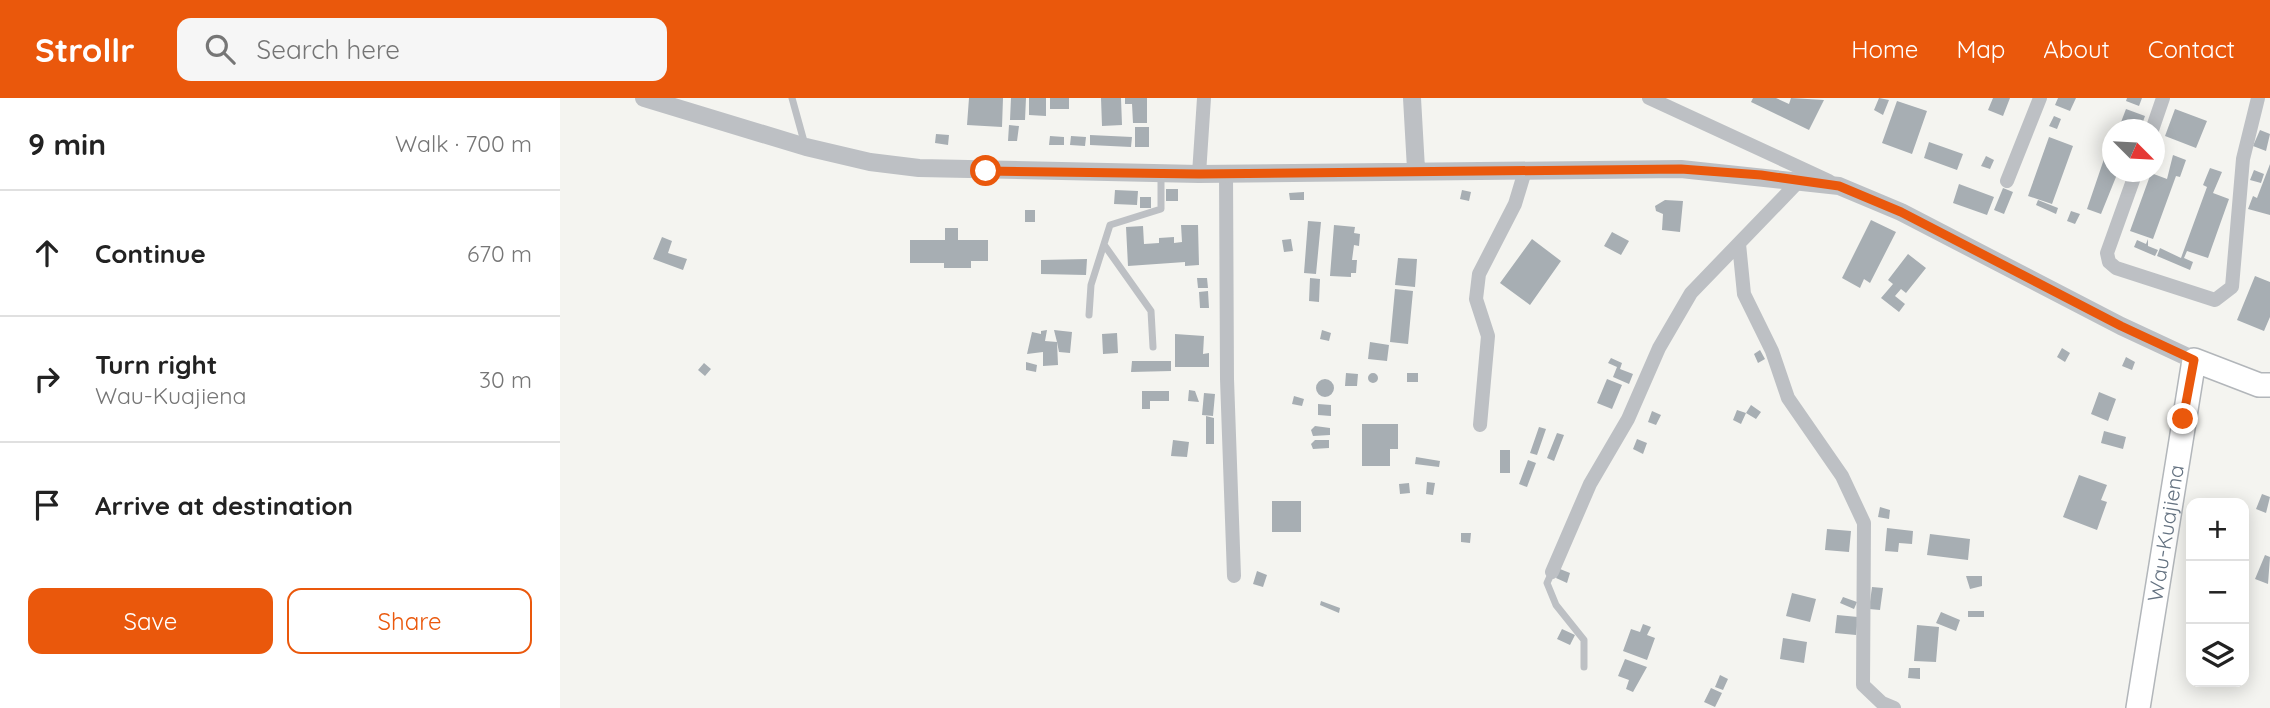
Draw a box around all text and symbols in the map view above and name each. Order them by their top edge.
search box [177,18,667,81]
text: Strollr [35,29,135,70]
icon: search [201,30,239,68]
text: Search here [257,33,400,66]
text: Home [1851,34,1918,64]
text: Map [1956,34,2005,64]
text: About [2043,34,2110,64]
text: Contact [2148,34,2235,64]
north arrow [2102,119,2165,182]
text: 9 min [28,125,106,163]
text: Walk · 700 m [395,129,532,158]
route start [970,155,1001,186]
icon: ahead [28,234,66,272]
text: Continue [95,237,206,270]
text: 670 m [467,239,532,268]
text: Turn right [95,348,217,381]
icon: right [28,360,66,398]
text: 30 m [479,365,532,394]
text: Wau-Kuajiena [95,381,246,410]
route end [2167,403,2198,434]
street label: Wau-Kuajiena [2141,463,2189,603]
icon: arrive [28,486,66,524]
text: Arrive at destination [95,489,353,522]
map controls [2186,498,2249,687]
button: + [2186,498,2249,561]
button: − [2186,561,2249,624]
button: Save [28,588,273,654]
button: Share [287,588,532,654]
button: layers [2186,624,2249,687]

